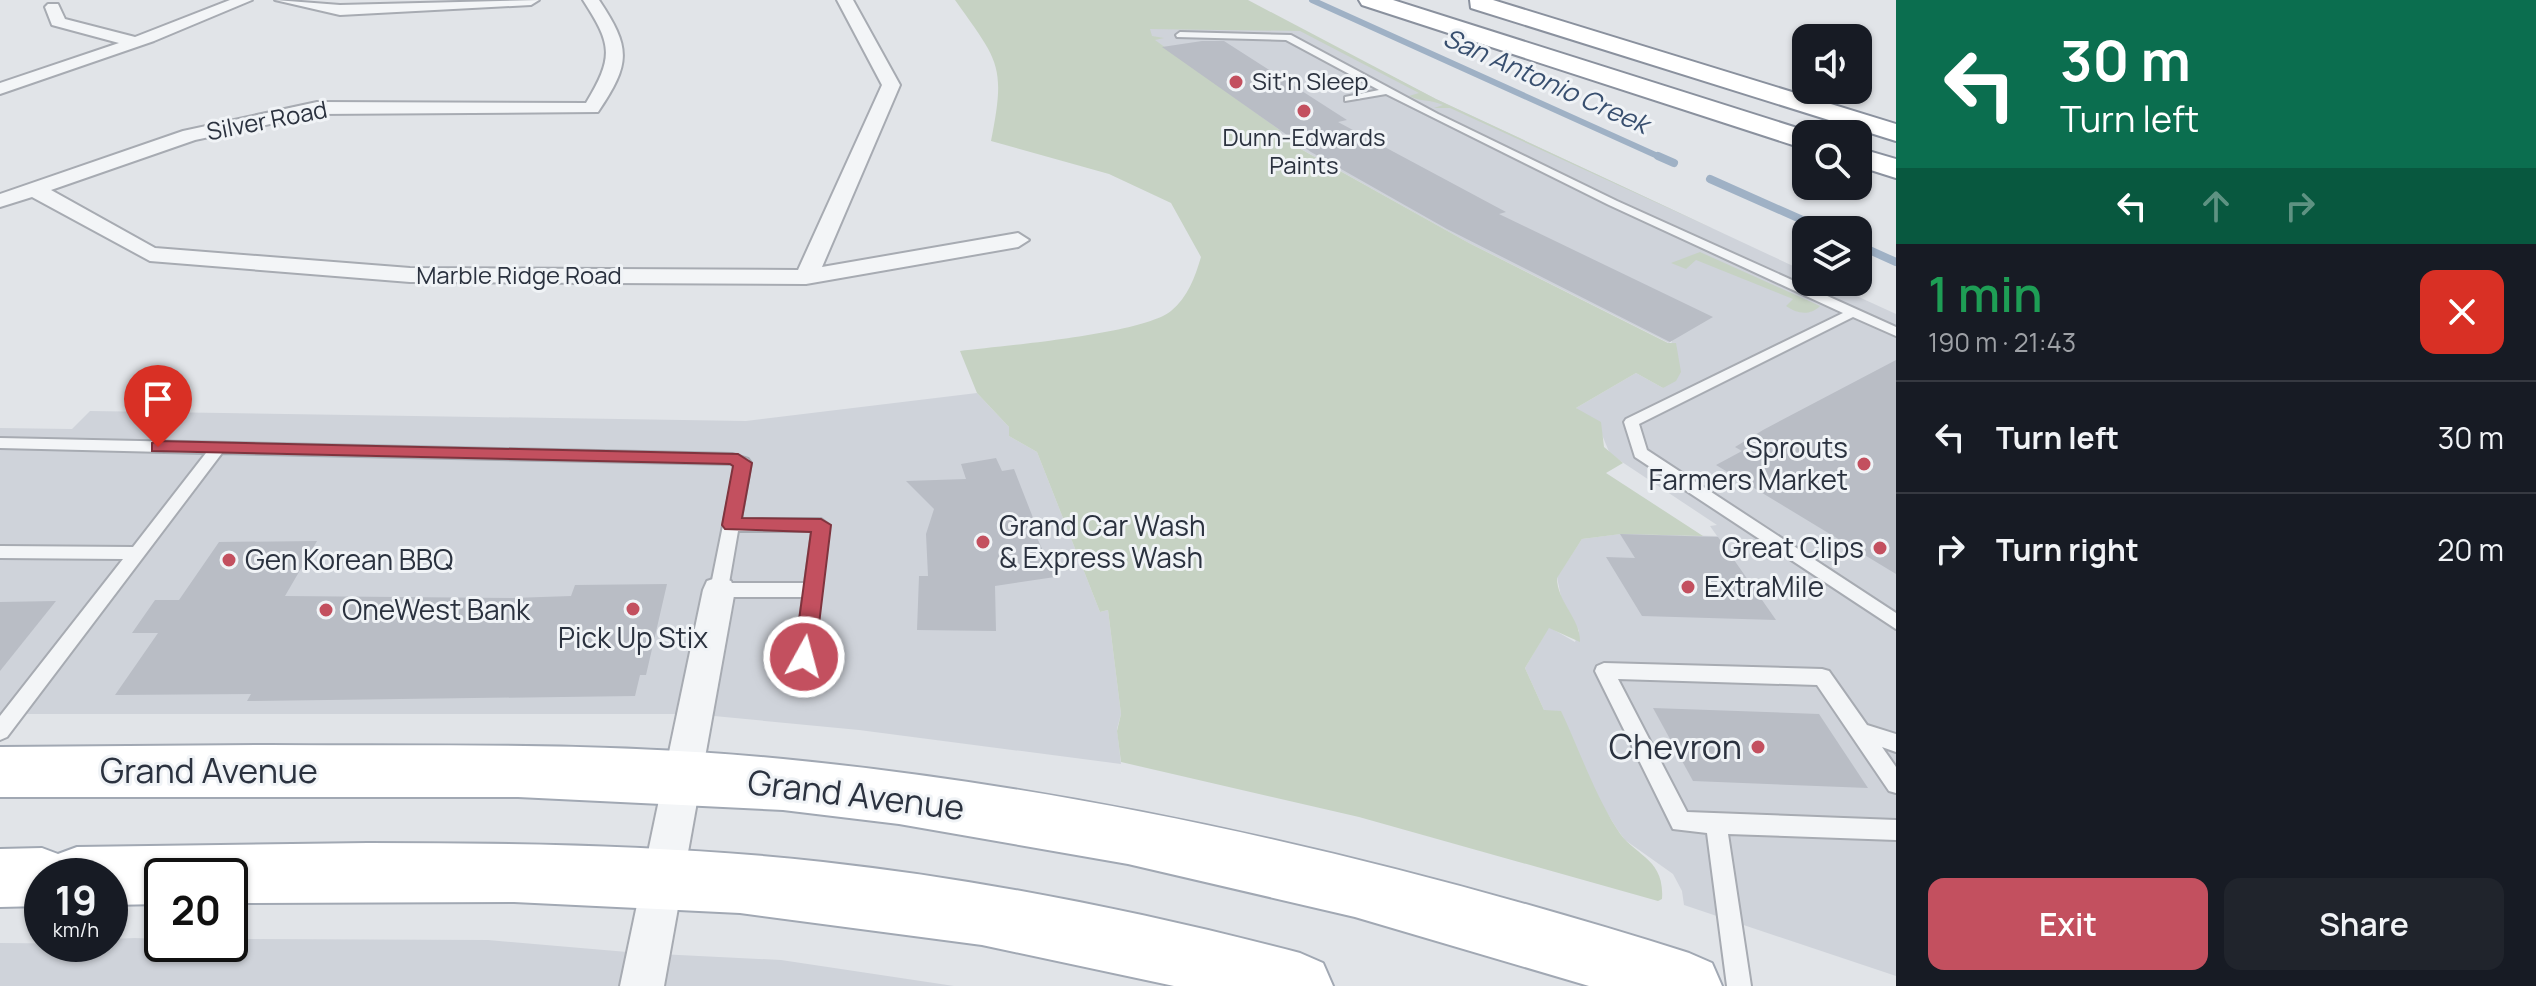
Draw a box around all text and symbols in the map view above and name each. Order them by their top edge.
water label: San Antonio Creek [1438,19,1659,143]
text: 30 m [2060,21,2191,98]
map controls [1792,24,1872,296]
button: sound [1792,24,1872,104]
icon: left [1928,32,2032,136]
place label: Sit'n Sleep [1252,64,1369,97]
marker: Sit'n Sleep [1227,73,1245,91]
street label: Silver Road [204,92,330,147]
text: Turn left [2060,94,2199,143]
marker: Dunn-Edwards Paints [1295,102,1313,120]
place label: Dunn-Edwards Paints [1222,120,1386,181]
button: search [1792,120,1872,200]
icon: left [2110,184,2154,228]
icon: ahead [2194,184,2238,228]
icon: right [2278,184,2322,228]
button: layers [1792,216,1872,296]
street label: Marble Ridge Road [416,258,622,291]
text: 1 min [1928,261,2042,326]
button: close [2420,270,2504,354]
text: 190 m · 21:43 [1928,324,2076,360]
pin [124,365,192,447]
icon: arrive [136,377,180,421]
icon: left [1928,415,1972,459]
text: Turn left [1996,417,2119,458]
text: 30 m [2438,417,2504,458]
place label: Sprouts Farmers Market [1649,428,1848,498]
marker: Sprouts Farmers Market [1855,455,1873,473]
place label: Grand Car Wash & Express Wash [999,506,1206,576]
icon: right [1928,527,1972,571]
place label: Great Clips [1722,528,1864,566]
text: Turn right [1996,529,2139,570]
text: 20 m [2437,529,2504,570]
marker: Grand Car Wash & Express Wash [974,533,992,551]
marker: Great Clips [1871,539,1889,557]
place label: Gen Korean BBQ [245,540,453,578]
marker: Gen Korean BBQ [220,551,238,569]
place label: ExtraMile [1704,567,1824,605]
marker: ExtraMile [1679,578,1697,596]
place label: OneWest Bank [342,590,531,628]
marker: Pick Up Stix [624,600,642,618]
marker: OneWest Bank [317,601,335,619]
position arrow [762,615,846,699]
place label: Pick Up Stix [558,618,708,656]
place label: Chevron [1609,723,1742,769]
marker: Chevron [1749,738,1767,756]
street label: Grand Avenue [100,747,318,793]
street label: Grand Avenue [745,758,967,830]
speed limit sign: 20 [144,858,248,962]
text: 19 [55,872,97,927]
button: Exit [1928,878,2208,970]
button: Share [2224,878,2504,970]
text: km/h [53,916,99,943]

